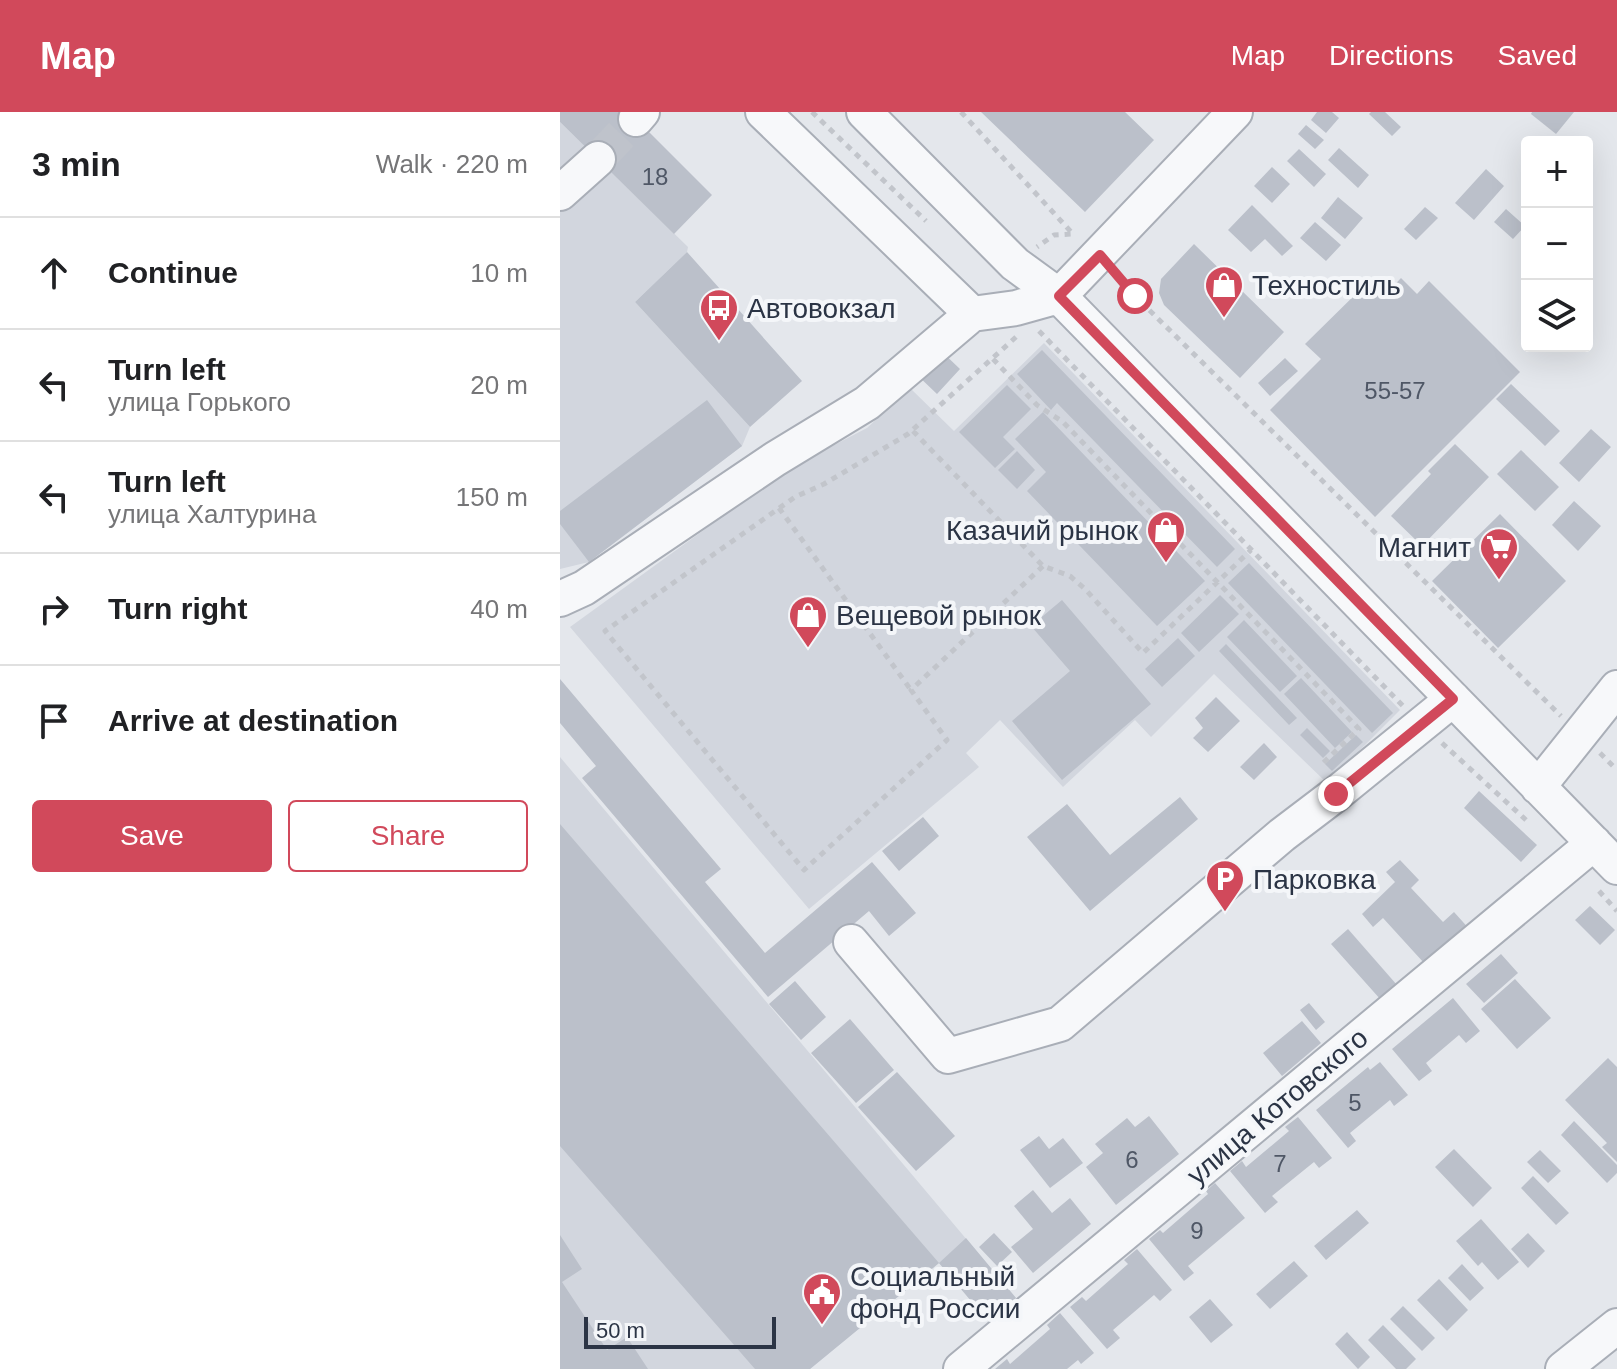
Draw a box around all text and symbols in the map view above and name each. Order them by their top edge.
text: Map [40,35,116,77]
text: Map [1231,40,1285,71]
text: Directions [1329,40,1454,71]
text: Saved [1498,40,1577,71]
map controls [1521,136,1593,352]
button: + [1521,136,1593,208]
text: 3 min [32,145,121,183]
text: Walk · 220 m [376,149,528,179]
house number: 18 [642,163,668,190]
button: − [1521,208,1593,280]
icon: ahead [32,251,76,295]
text: Continue [108,256,238,289]
text: 10 m [470,258,528,288]
shop icon: Техностиль [1203,264,1245,319]
place label: Техностиль [1252,270,1401,301]
route start [1117,278,1153,314]
button: layers [1521,280,1593,352]
bus stop icon: Автовокзал [698,287,740,342]
place label: Автовокзал [747,293,895,324]
text: Turn left [108,353,226,386]
icon: left [32,363,76,407]
text: 20 m [470,370,528,400]
house number: 55-57 [1364,377,1426,404]
text: улица Горького [108,387,291,417]
text: Turn left [108,465,226,498]
icon: left [32,475,76,519]
text: 150 m [456,482,528,512]
text: улица Халтурина [108,499,316,529]
shop icon: Казачий рынок [1145,509,1187,564]
place label: Казачий рынок [946,515,1139,546]
supermarket icon: Магнит [1478,526,1520,581]
place label: Магнит [1378,532,1471,563]
icon: right [32,587,76,631]
text: Turn right [108,592,247,625]
text: 40 m [470,594,528,624]
shop icon: Вещевой рынок [787,594,829,649]
place label: Вещевой рынок [836,600,1042,631]
icon: arrive [32,699,76,743]
text: Arrive at destination [108,704,398,737]
route end [1318,776,1354,812]
button: Save [32,800,272,872]
button: Share [288,800,528,872]
parking icon: Парковка [1204,858,1246,913]
place label: Парковка [1253,864,1376,895]
street label: улица Котовского [1181,1022,1374,1191]
house number: 5 [1348,1089,1362,1116]
house number: 6 [1125,1146,1139,1173]
house number: 7 [1273,1150,1287,1177]
house number: 9 [1190,1217,1204,1244]
place label: Социальный фонд России [850,1261,1021,1324]
public building icon: Социальный фонд России [801,1271,843,1326]
scale bar [584,1313,776,1349]
text: 50 m [596,1318,645,1343]

